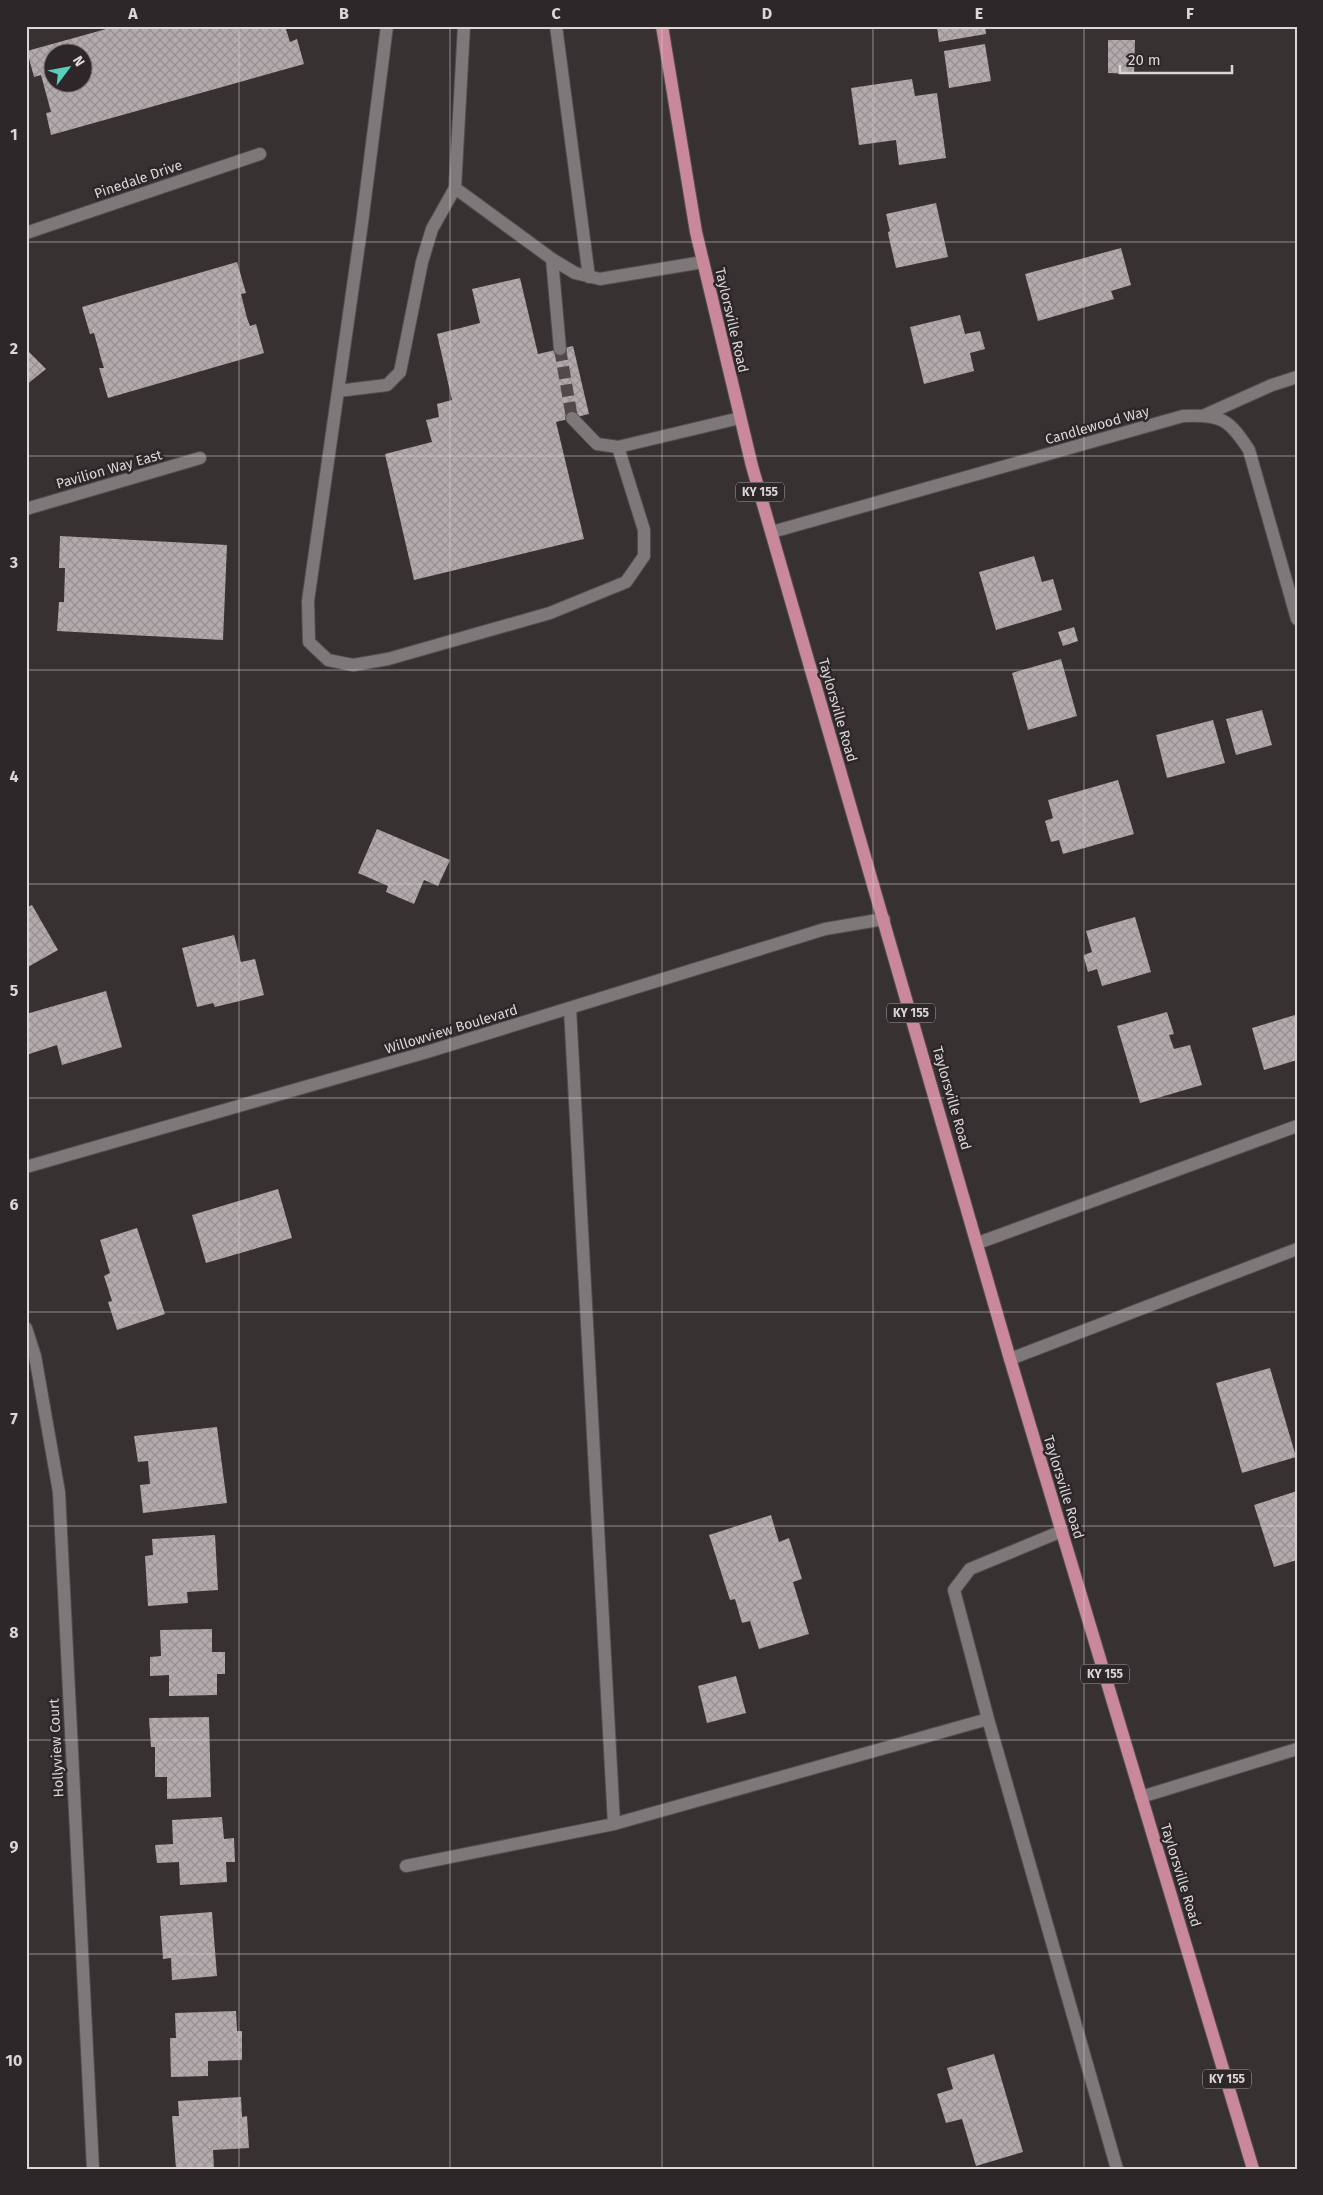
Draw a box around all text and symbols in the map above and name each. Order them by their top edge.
text: A [127,4,138,23]
text: B [339,4,349,23]
text: C [551,4,561,23]
text: D [762,4,772,23]
text: E [975,4,983,23]
text: F [1186,4,1194,23]
north arrow [42,42,92,92]
scale bar [1120,42,1233,74]
text: 20 m [1128,51,1161,69]
text: N [69,53,88,70]
text: 1 [10,125,18,144]
street label: Pinedale Drive [92,156,184,202]
street label: Taylorsville Road [711,266,752,374]
text: 2 [10,339,18,358]
street label: Candlewood Way [1043,402,1151,448]
street label: Pavilion Way East [54,446,165,493]
road number: KY 155 [736,482,784,502]
text: 3 [9,553,18,572]
street label: Taylorsville Road [815,656,860,764]
text: 4 [9,767,19,786]
text: 5 [10,981,19,1000]
street label: Willowview Boulevard [383,1001,520,1058]
road number: KY 155 [887,1004,935,1022]
street label: Taylorsville Road [929,1044,974,1152]
text: 6 [9,1195,19,1214]
text: 7 [10,1409,18,1428]
street label: Taylorsville Road [1040,1433,1087,1541]
text: 8 [9,1623,19,1642]
road number: KY 155 [1081,1665,1129,1684]
street label: Hollyview Court [45,1697,68,1798]
street label: Taylorsville Road [1157,1821,1204,1929]
text: 9 [10,1837,19,1856]
text: 10 [6,2051,22,2070]
road number: KY 155 [1203,2070,1251,2088]

